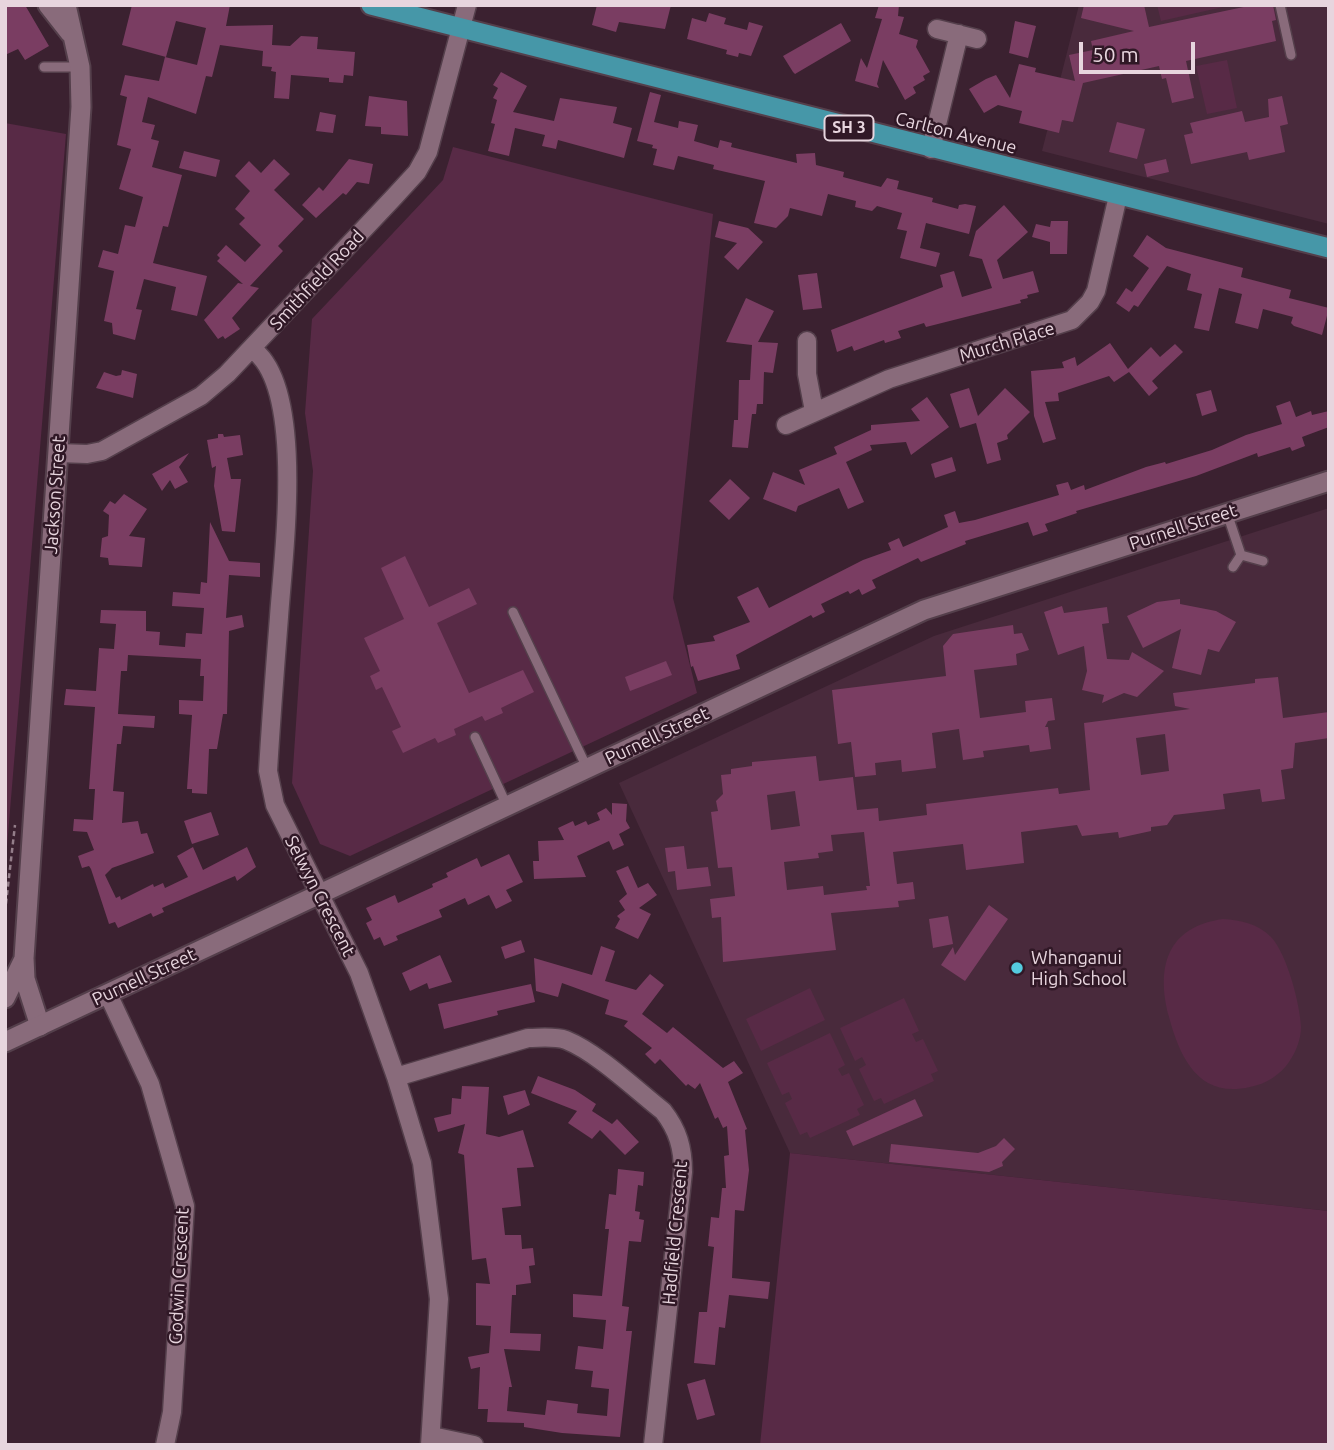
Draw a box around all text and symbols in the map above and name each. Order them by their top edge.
scale bar [1082,28,1198,72]
text: 50 m [1092,42,1139,66]
street label: Carlton Avenue [893,107,1019,159]
road number: SH 3 [824,116,874,140]
street label: Smithfield Road [265,226,369,334]
street label: Murch Place [957,317,1057,367]
street label: Jackson Street [40,435,70,555]
street label: Purnell Street [1126,499,1240,555]
street label: Purnell Street [602,703,712,769]
street label: Selwyn Crescent [280,832,360,960]
street label: Purnell Street [89,944,199,1010]
place label: Whanganui High School [1031,947,1127,990]
marker: Whanganui High School [1009,960,1025,976]
street label: Hadfield Crescent [658,1160,692,1306]
street label: Godwin Crescent [165,1207,193,1345]

